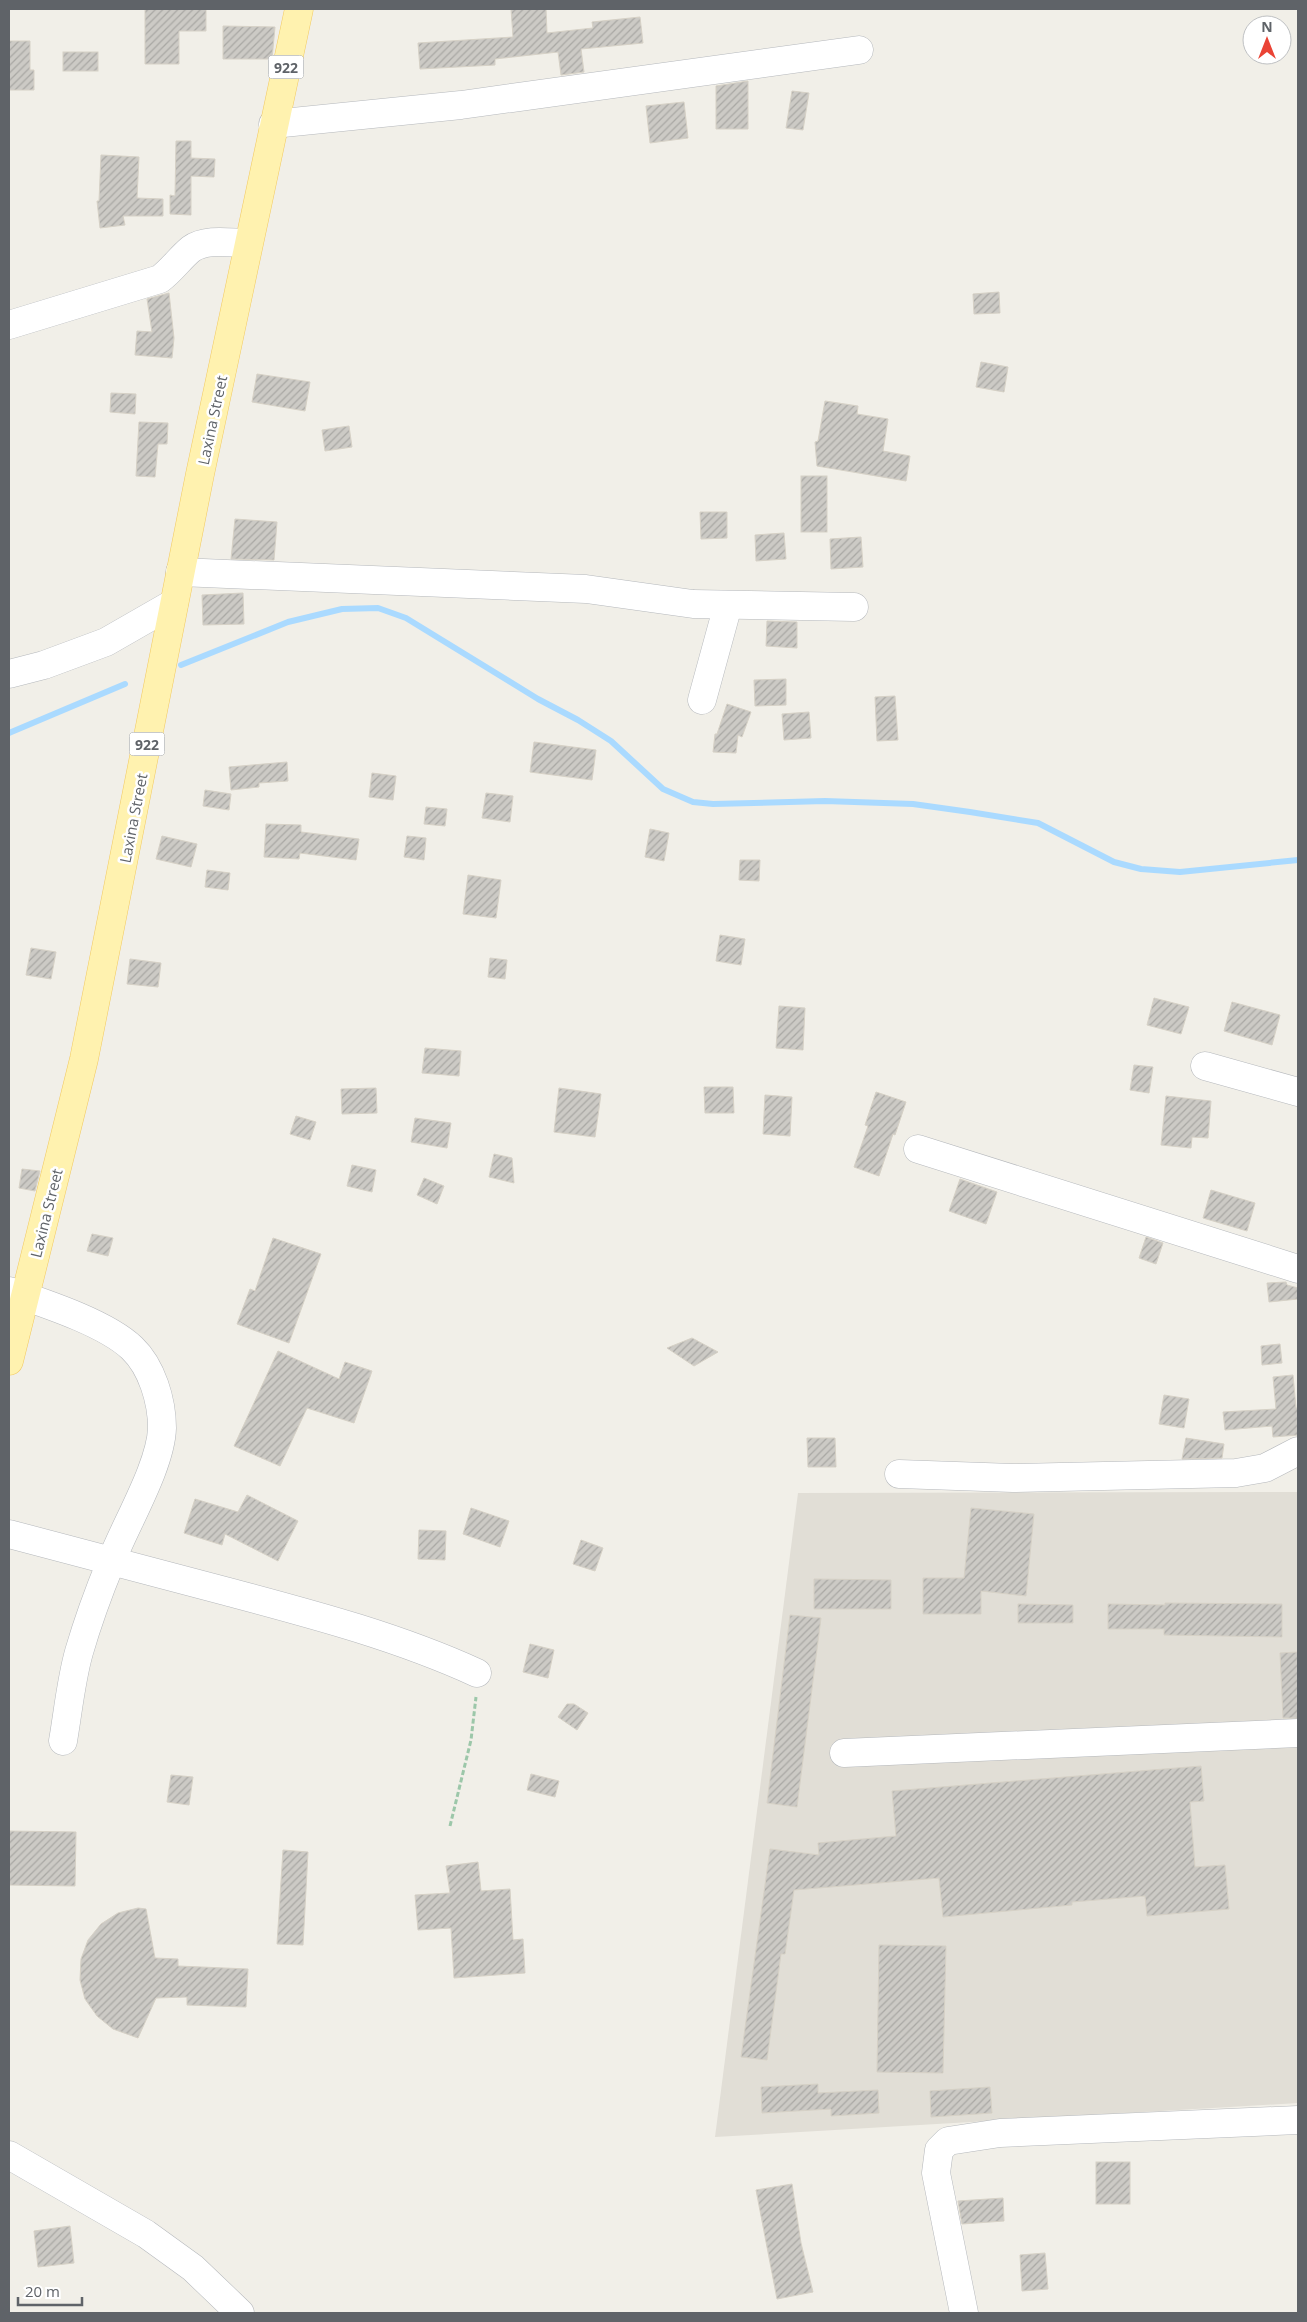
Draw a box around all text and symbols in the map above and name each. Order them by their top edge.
north arrow [1242,15,1292,65]
text: N [1261,17,1273,36]
road number: 922 [268,56,304,78]
street label: Laxina Street [193,373,231,467]
road number: 922 [130,732,164,756]
street label: Laxina Street [114,771,152,865]
street label: Laxina Street [25,1166,67,1260]
scale bar [18,2274,81,2306]
text: 20 m [25,2281,60,2301]

